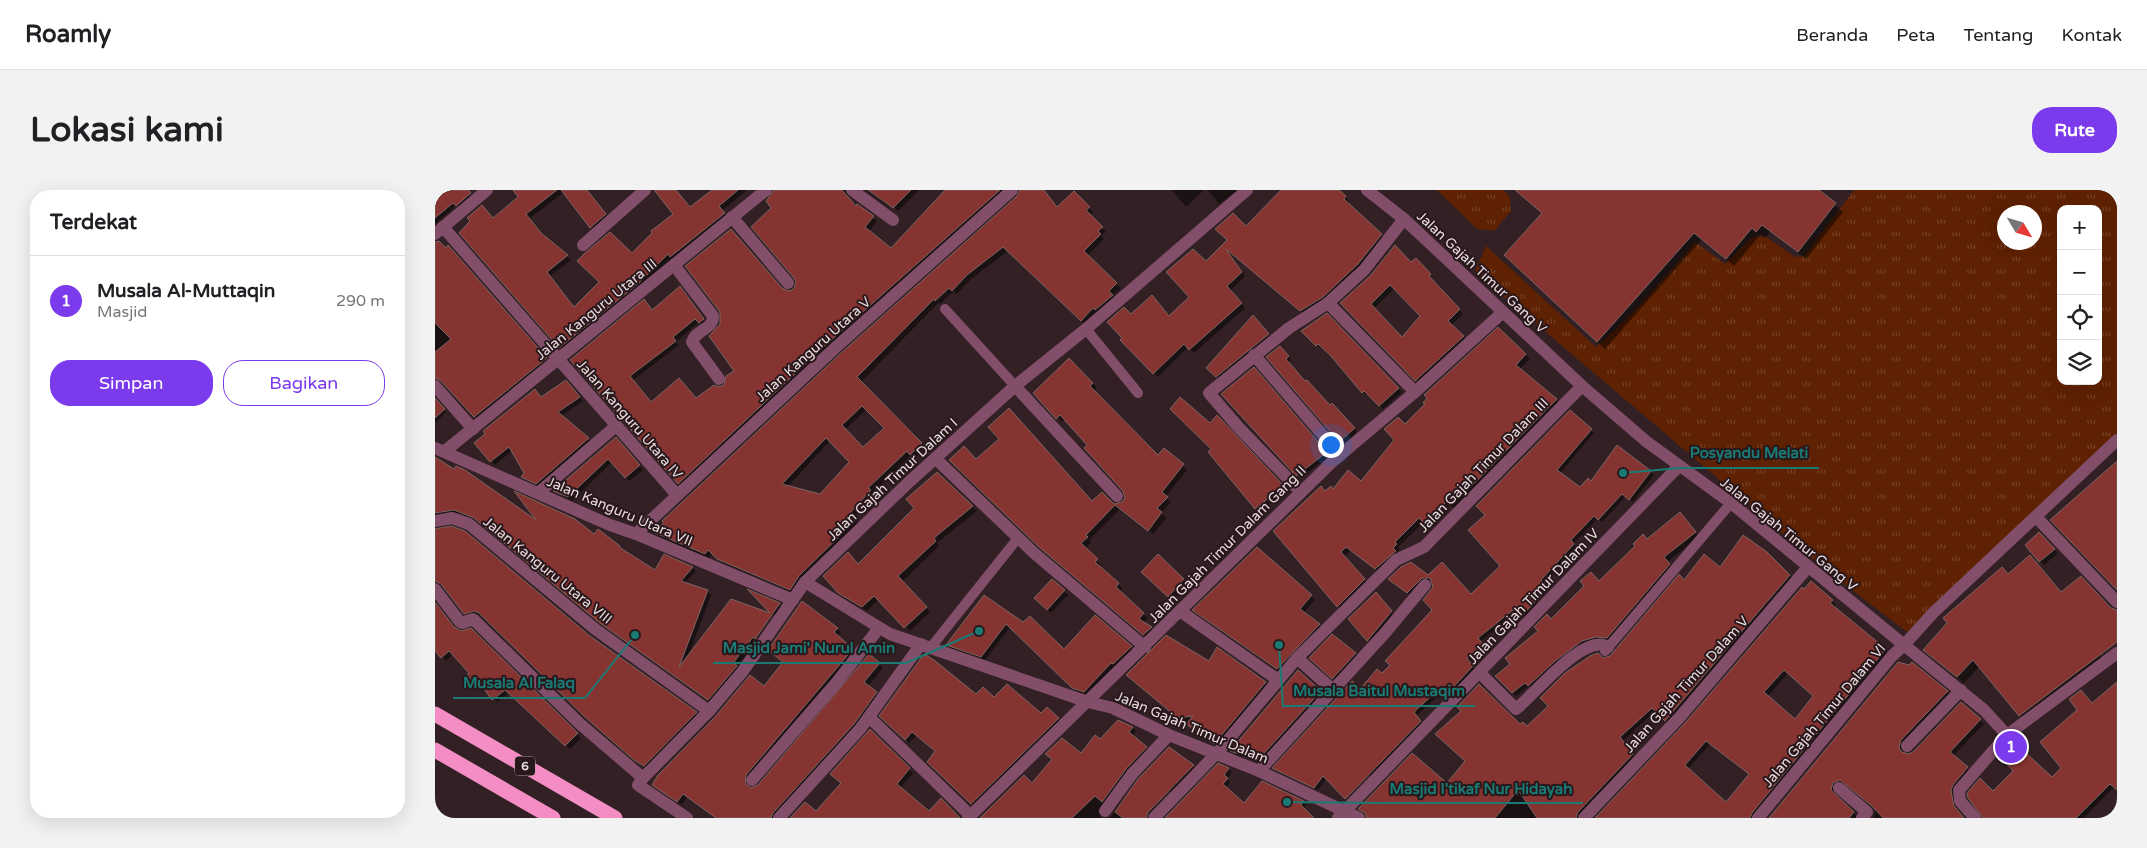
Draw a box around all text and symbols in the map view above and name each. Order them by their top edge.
text: Roamly [25,20,111,49]
text: Beranda [1796,24,1868,46]
text: Peta [1896,24,1935,46]
text: Tentang [1963,24,2033,46]
text: Kontak [2061,24,2122,46]
button: Rute [2032,107,2117,153]
text: Lokasi kami [30,109,224,151]
north arrow [1997,205,2042,250]
map controls [2057,205,2102,385]
button: + [2057,205,2102,250]
street label: Jalan Gajah Timur Gang V [1413,208,1550,337]
text: Terdekat [50,210,137,235]
button: − [2057,250,2102,295]
street label: Jalan Kanguru Utara III [532,255,660,364]
text: Musala Al-Muttaqin [97,280,275,302]
text: 1 [61,291,71,311]
text: 290 m [336,291,385,311]
street label: Jalan Kanguru Utara V [752,293,875,405]
button: locate [2057,295,2102,340]
text: Masjid [97,302,147,322]
button: layers [2057,340,2102,385]
street label: Jalan Kanguru Utara IV [573,356,686,483]
button: Simpan [50,360,213,406]
button: Bagikan [223,360,385,406]
street label: Jalan Gajah Timur Dalam III [1415,395,1552,536]
street label: Jalan Gajah Timur Dalam I [824,414,961,544]
your location [1318,432,1344,458]
callout: Posyandu Melati [1680,438,1819,468]
text: Posyandu Melati [1690,444,1808,463]
street label: Jalan Gajah Timur Dalam Gang II [1145,462,1310,627]
street label: Jalan Kanguru Utara VII [544,473,695,550]
street label: Jalan Gajah Timur Gang V [1717,474,1861,595]
street label: Jalan Kanguru Utara VIII [480,513,616,628]
street label: Jalan Gajah Timur Dalam IV [1464,525,1603,668]
street label: Jalan Gajah Timur Dalam V [1621,612,1752,756]
callout: Masjid Jami' Nurul Amin [713,633,906,663]
text: Masjid Jami' Nurul Amin [723,639,895,658]
street label: Jalan Gajah Timur Dalam VI [1759,640,1889,790]
callout: Musala Al Falaq [453,668,585,698]
text: Musala Al Falaq [463,674,575,693]
callout: Musala Baitul Mustaqim [1283,676,1475,706]
text: Musala Baitul Mustaqim [1293,682,1465,701]
street label: Jalan Gajah Timur Dalam [1113,687,1271,767]
pin: 1 [1995,728,2027,766]
road number: 6 [515,756,535,776]
callout: Masjid I'tikaf Nur Hidayah [1380,773,1583,803]
text: Masjid I'tikaf Nur Hidayah [1390,780,1572,799]

